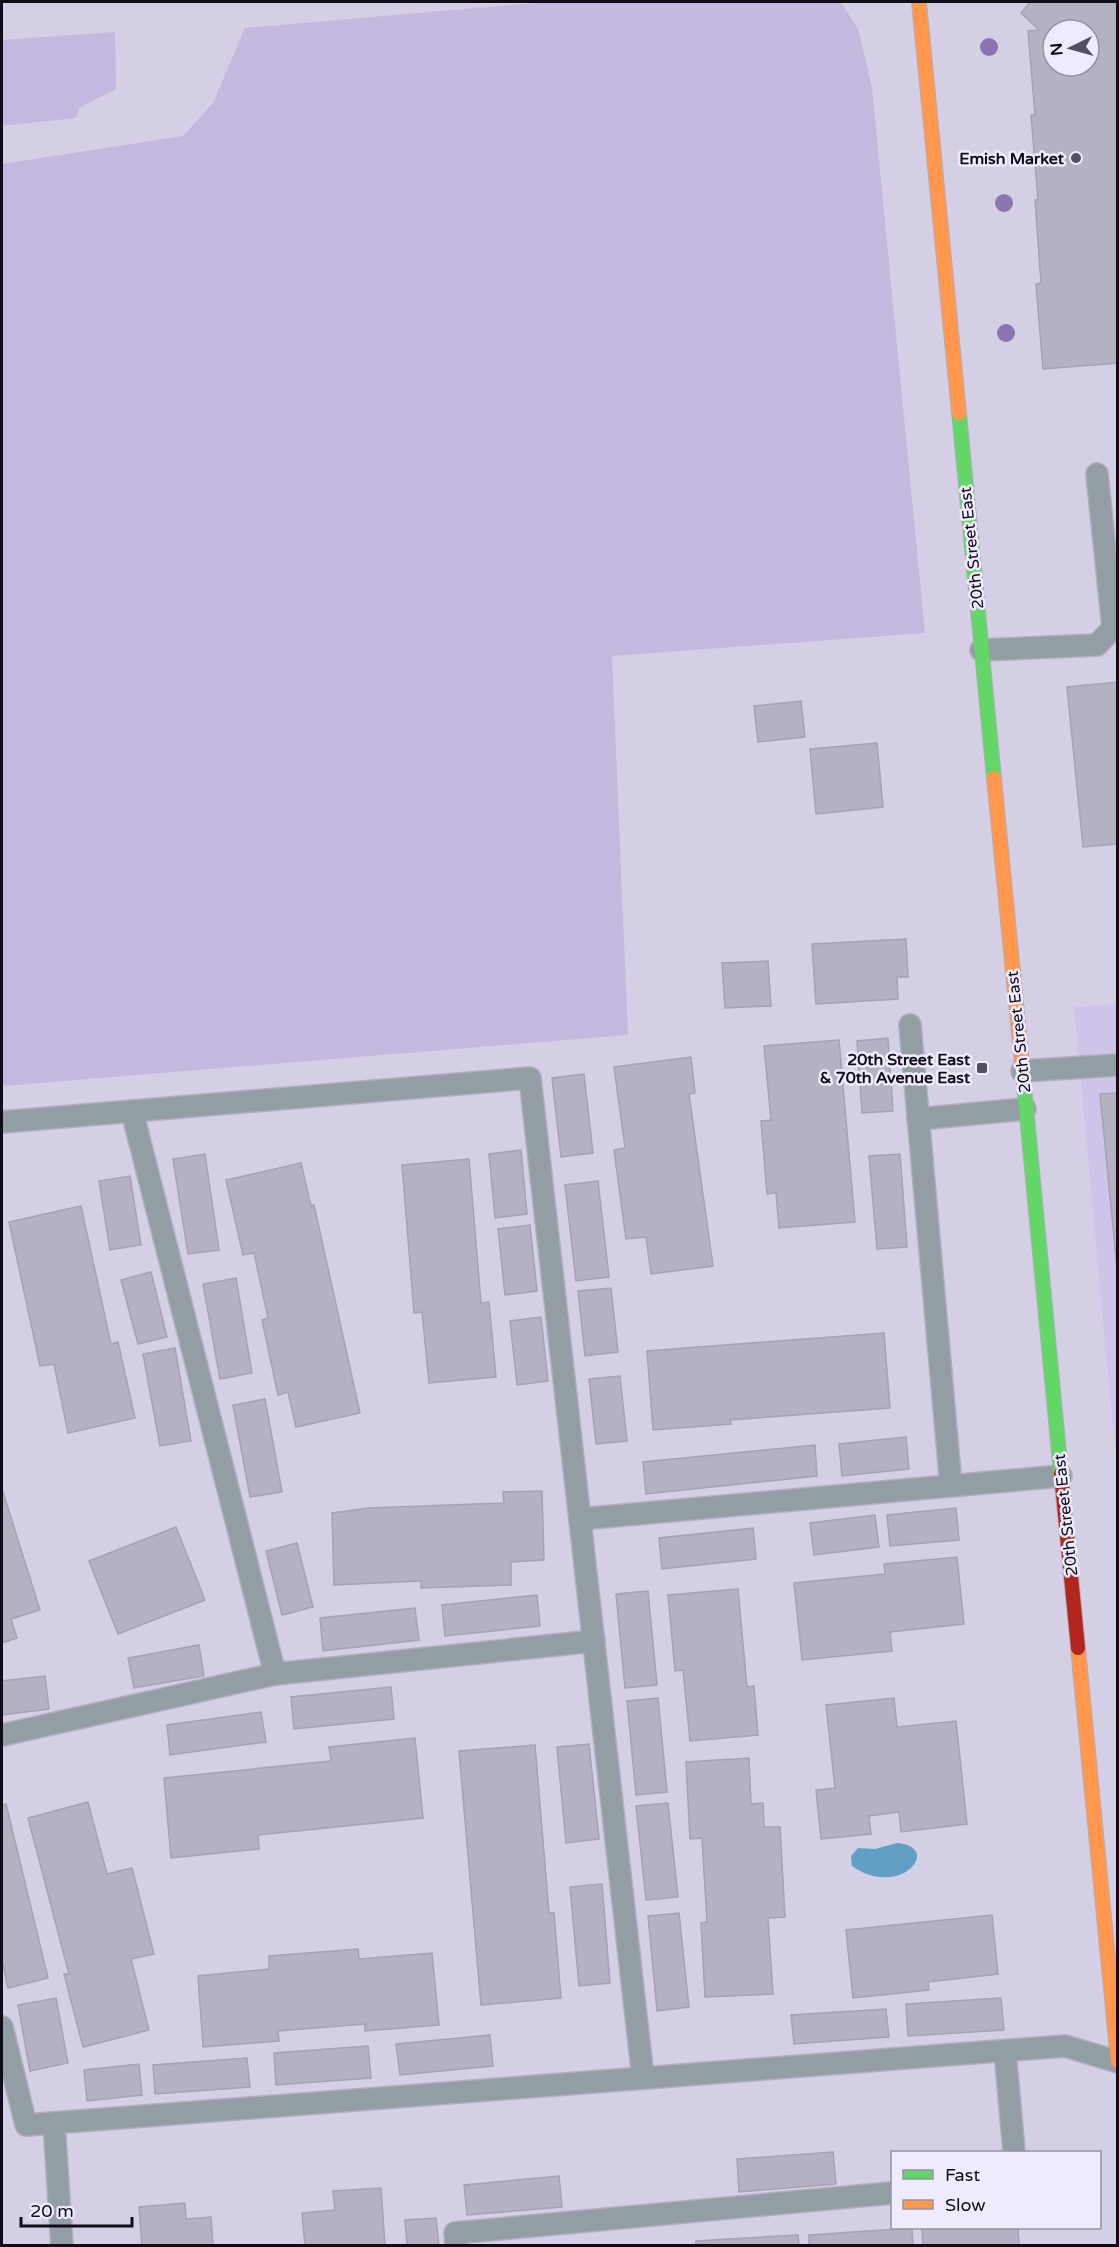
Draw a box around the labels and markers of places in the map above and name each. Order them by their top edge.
place label: Emish Market [959,149,1065,169]
marker: Emish Market [1069,151,1083,165]
place label: 20th Street East & 70th Avenue East [820,1050,971,1088]
marker: 20th Street East & 70th Avenue East [975,1061,989,1075]

